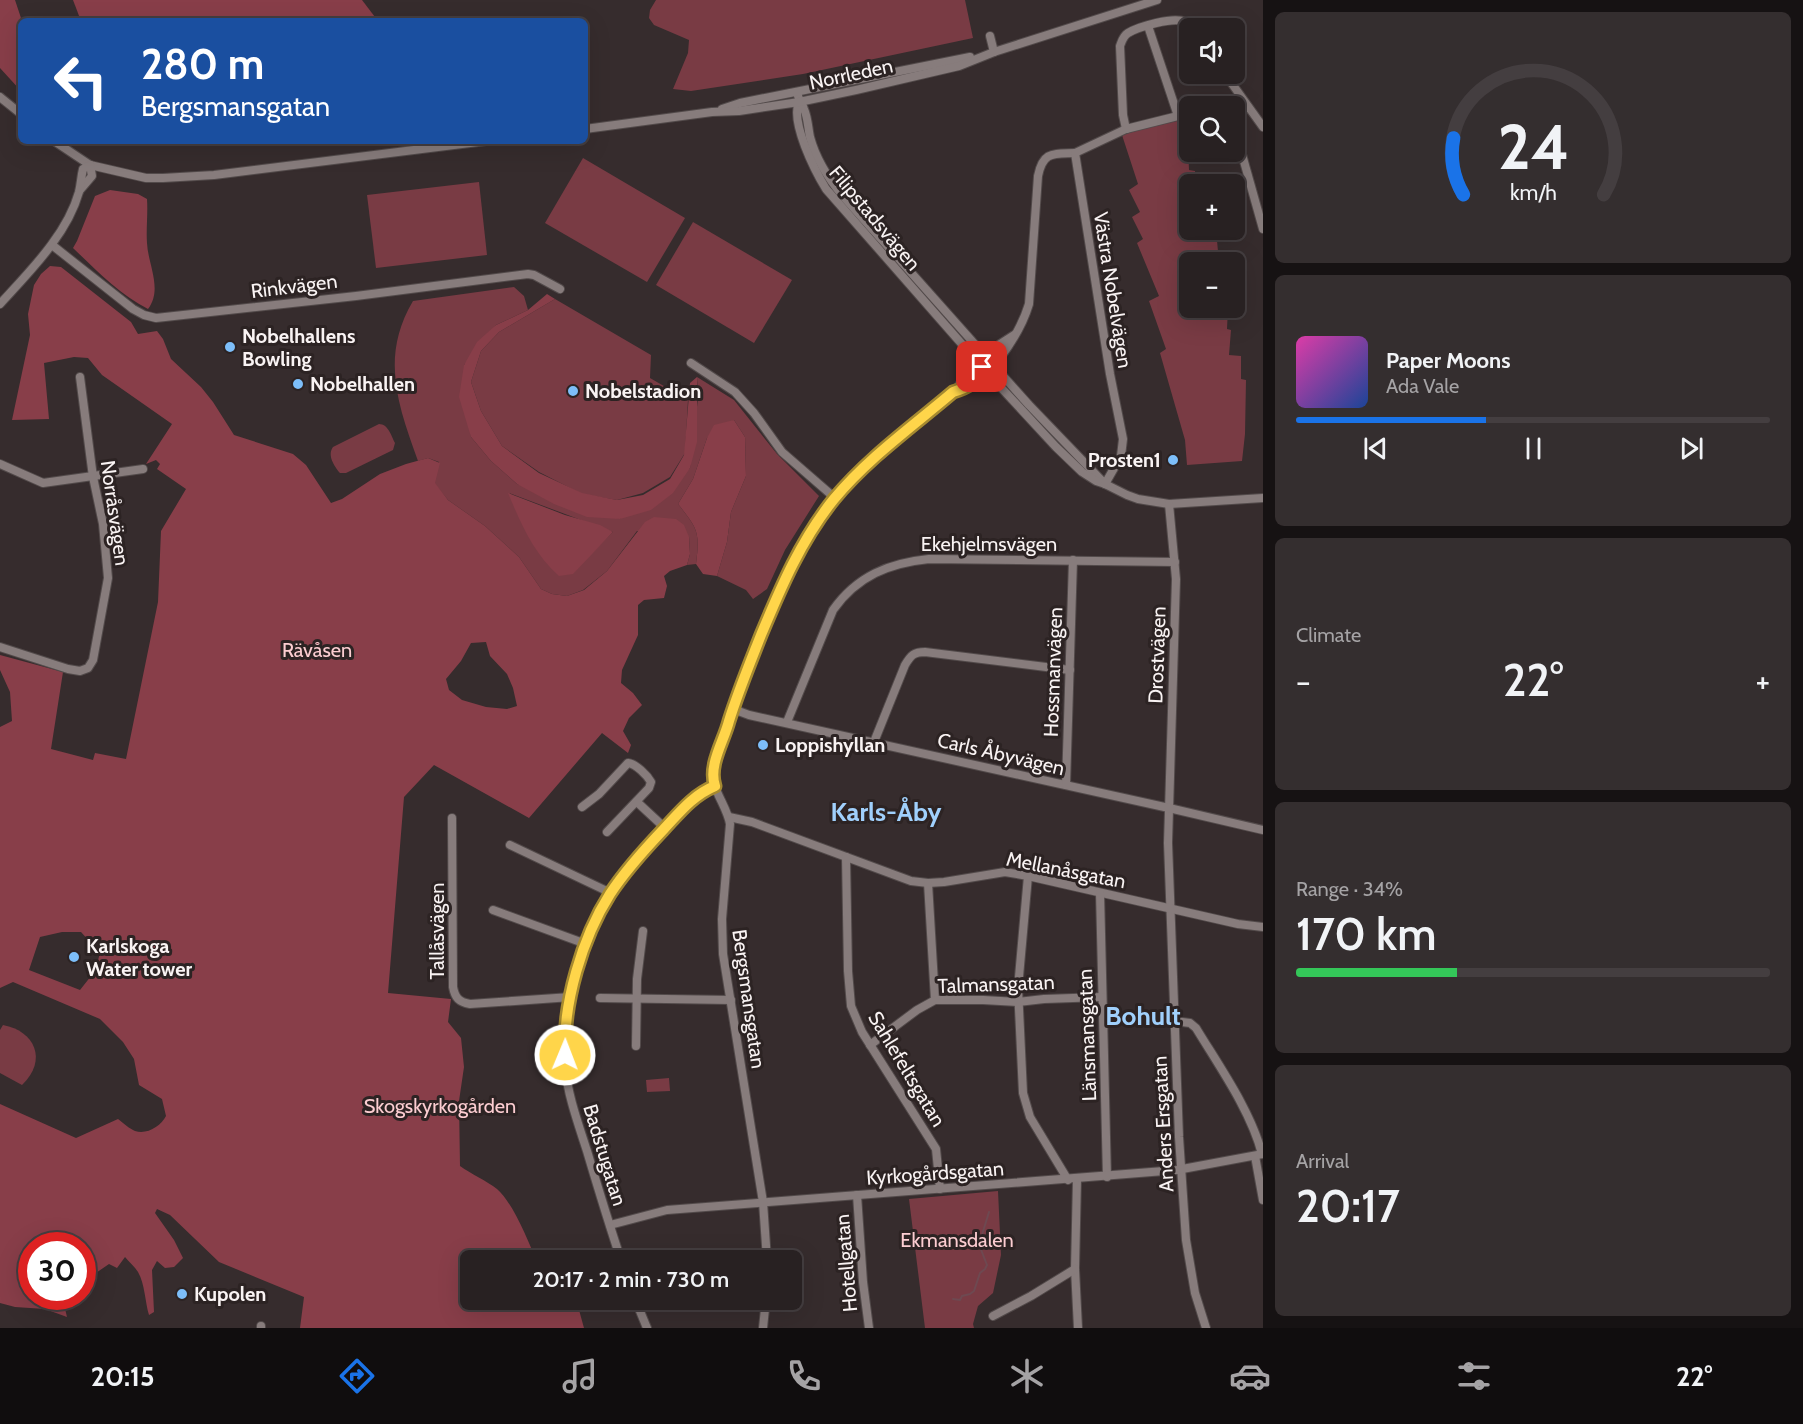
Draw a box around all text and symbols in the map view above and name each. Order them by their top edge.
map controls [1179,18,1245,318]
button: sound [1179,18,1245,84]
text: 280 m [141,38,264,90]
icon: left [42,42,120,120]
street label: Norrleden [807,53,895,95]
text: Bergsmansgatan [141,90,330,123]
button: search [1179,96,1245,162]
text: 24 [1497,109,1569,185]
street label: Filipstadsvägen [824,161,926,275]
button: + [1179,174,1245,240]
text: km/h [1510,179,1556,205]
street label: Västra Nobelvägen [1089,210,1137,370]
button: − [1179,252,1245,318]
street label: Rinkvägen [249,269,339,303]
place label: Nobelhallens Bowling [242,324,355,371]
marker: Nobelhallens Bowling [223,340,237,354]
pin [956,341,1007,392]
text: Paper Moons [1386,347,1510,374]
icon: arrive [965,350,998,383]
place label: Nobelhallen [310,372,415,396]
text: Ada Vale [1386,374,1459,398]
marker: Nobelhallen [291,377,305,391]
place label: Nobelstadion [585,379,701,403]
marker: Nobelstadion [566,384,580,398]
icon: previous [1359,432,1392,465]
icon: pause [1517,432,1550,465]
icon: next [1675,432,1708,465]
place label: Prosten1 [1088,448,1161,472]
marker: Prosten1 [1166,453,1180,467]
street label: Norråsvägen [96,459,134,567]
street label: Ekehjelmsvägen [921,532,1057,556]
street label: Drostvägen [1143,606,1171,704]
street label: Hossmanvägen [1039,607,1067,737]
text: Climate [1296,623,1361,647]
park label: Rävåsen [282,638,352,662]
text: 22° [1503,653,1563,707]
text: − [1296,661,1311,701]
text: + [1755,661,1770,701]
street label: Carls Åbyvägen [935,728,1067,780]
place label: Loppishyllan [775,733,885,757]
marker: Loppishyllan [756,738,770,752]
district label: Karls-Åby [830,796,942,828]
street label: Mellanåsgatan [1004,847,1128,893]
text: Range · 34% [1296,877,1403,901]
street label: Tallåsvägen [425,882,449,980]
text: 170 km [1296,907,1437,961]
street label: Bergsmansgatan [727,928,771,1070]
place label: Karlskoga Water tower [86,934,192,981]
marker: Karlskoga Water tower [67,950,81,964]
street label: Länsmansgatan [1073,968,1101,1102]
street label: Talmansgatan [937,970,1055,998]
district label: Bohult [1105,1000,1181,1032]
street label: Sahlefeltsgatan [863,1007,951,1131]
position arrow [533,1023,597,1087]
street label: Anders Ersgatan [1147,1055,1179,1193]
park label: Skogskyrkogården [364,1094,516,1118]
street label: Badstugatan [578,1101,632,1209]
text: Arrival [1296,1149,1349,1173]
street label: Kyrkogårdsgatan [865,1156,1005,1190]
text: 20:17 [1296,1179,1400,1233]
street label: Hotellgatan [830,1213,862,1313]
park label: Ekmansdalen [900,1228,1014,1252]
speed limit sign: 30 [18,1232,96,1310]
text: 20:17 · 2 min · 730 m [533,1266,729,1293]
place label: Kupolen [194,1282,266,1306]
marker: Kupolen [175,1287,189,1301]
icon: directions [336,1355,378,1397]
icon: music [559,1355,601,1397]
icon: phone [783,1355,825,1397]
icon: climate [1006,1355,1048,1397]
icon: car [1229,1355,1271,1397]
icon: filters [1453,1355,1495,1397]
text: 20:15 [91,1360,154,1393]
text: 22° [1676,1360,1712,1393]

